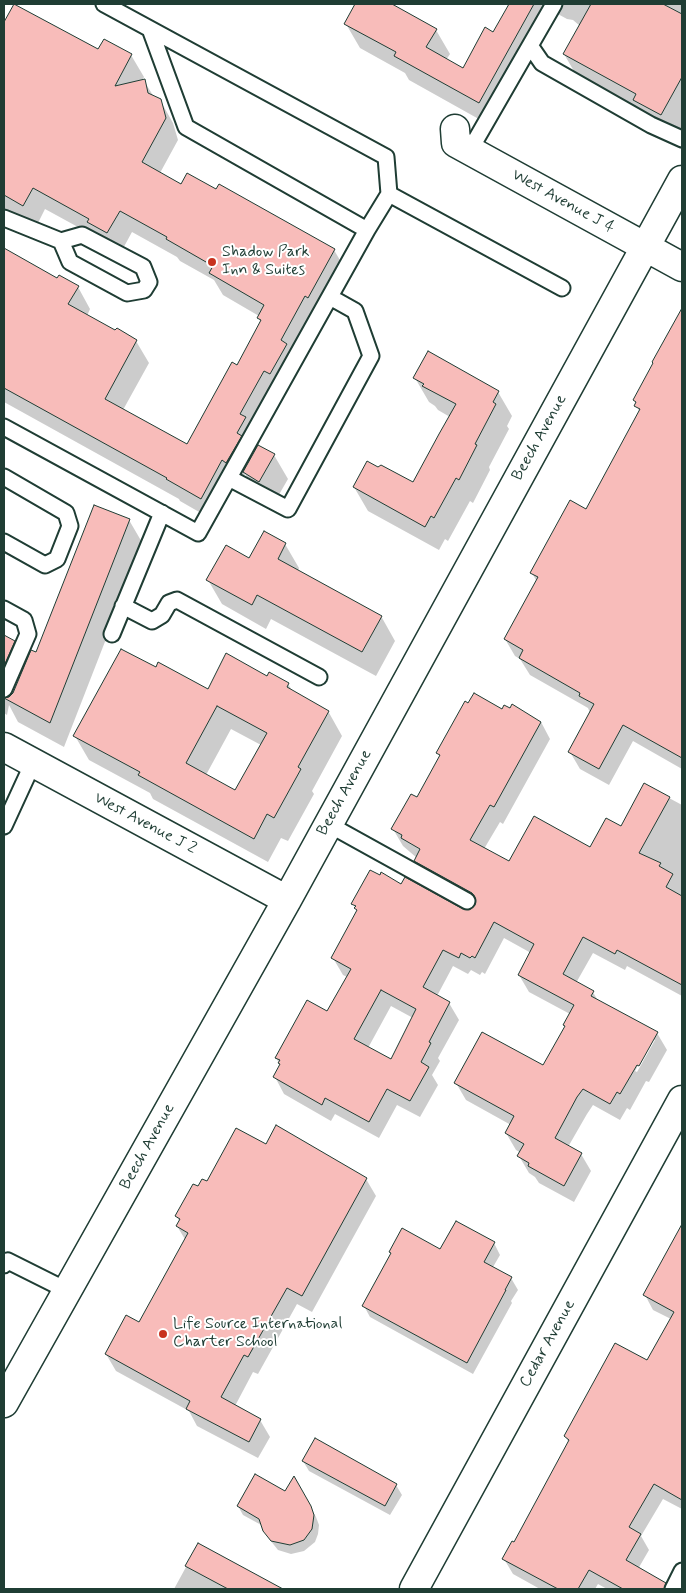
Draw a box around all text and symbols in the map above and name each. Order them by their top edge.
street label: West Avenue J 4 [508,166,618,238]
place label: Shadow Park Inn & Suites [222,243,310,281]
marker: Shadow Park Inn & Suites [206,256,218,268]
street label: Beech Avenue [508,392,572,484]
street label: Beech Avenue [313,747,377,839]
street label: West Avenue J 2 [91,789,199,859]
street label: Beech Avenue [116,1101,180,1193]
street label: Cedar Avenue [516,1297,580,1391]
place label: Life Source International Charter School [173,1315,342,1353]
marker: Life Source International Charter School [157,1328,169,1340]

